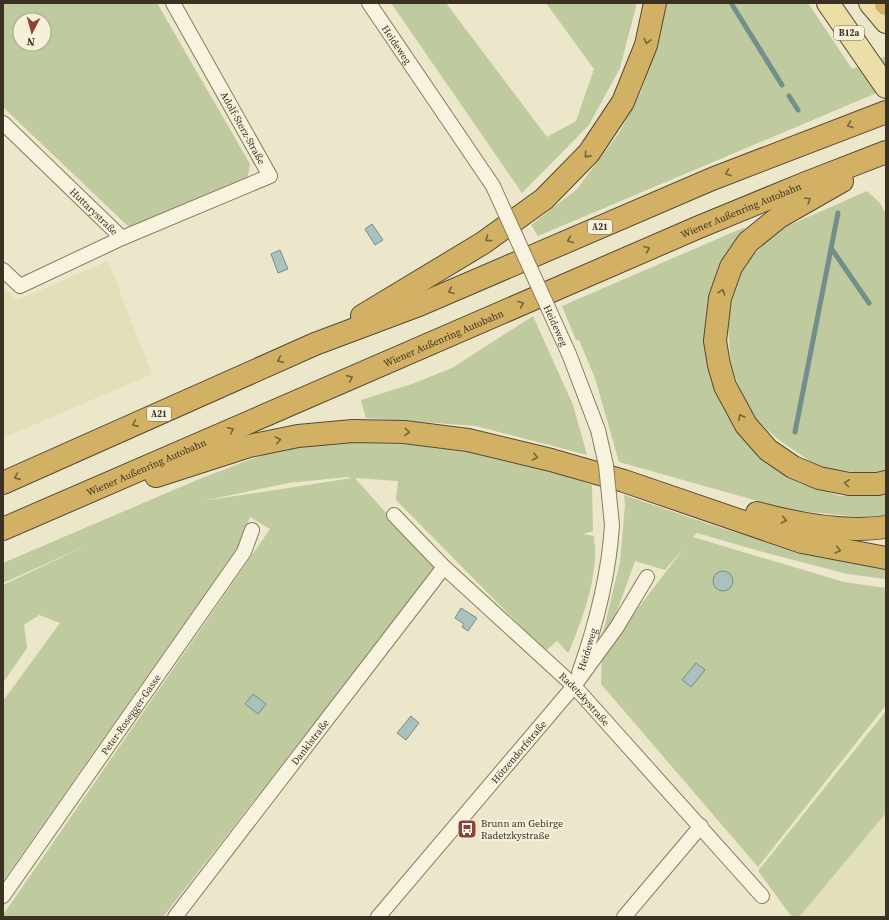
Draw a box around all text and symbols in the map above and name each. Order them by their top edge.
north arrow [12,12,52,52]
street label: Heideweg [379,22,415,66]
road number: B12a [834,26,864,40]
text: N [26,34,36,49]
one-way arrow [643,38,651,44]
street label: Adolf-Sterz-Straße [218,89,268,167]
one-way arrow [846,121,853,129]
one-way arrow [584,150,591,158]
one-way arrow [725,168,732,176]
street label: Wiener Außenring Autobahn [679,179,803,241]
street label: Huttarystraße [67,185,121,238]
one-way arrow [804,198,811,205]
road number: A21 [588,220,612,234]
one-way arrow [485,234,492,242]
one-way arrow [567,235,575,243]
one-way arrow [644,246,651,254]
one-way arrow [447,286,455,294]
one-way arrow [718,289,726,296]
one-way arrow [517,300,524,308]
street label: Heideweg [541,303,571,348]
street label: Wiener Außenring Autobahn [381,306,505,370]
one-way arrow [276,355,284,363]
one-way arrow [347,374,354,382]
road number: A21 [147,407,171,421]
one-way arrow [739,413,746,421]
one-way arrow [132,420,139,428]
one-way arrow [228,426,235,434]
one-way arrow [404,428,410,437]
street label: Wiener Außenring Autobahn [84,435,208,499]
one-way arrow [275,437,281,445]
one-way arrow [532,452,538,460]
one-way arrow [13,472,21,480]
one-way arrow [844,479,850,488]
one-way arrow [781,515,787,524]
one-way arrow [834,545,841,553]
street label: Heideweg [574,626,600,672]
street label: Radetzkystraße [557,669,613,728]
street label: Peter-Rosegger-Gasse [98,671,163,757]
street label: Danklstraße [288,716,331,767]
street label: Hötzendorfstraße [488,717,549,786]
place label: Brunn am Gebirge Radetzkystraße [481,817,563,842]
bus stop icon: Brunn am Gebirge Radetzkystraße [456,818,478,840]

